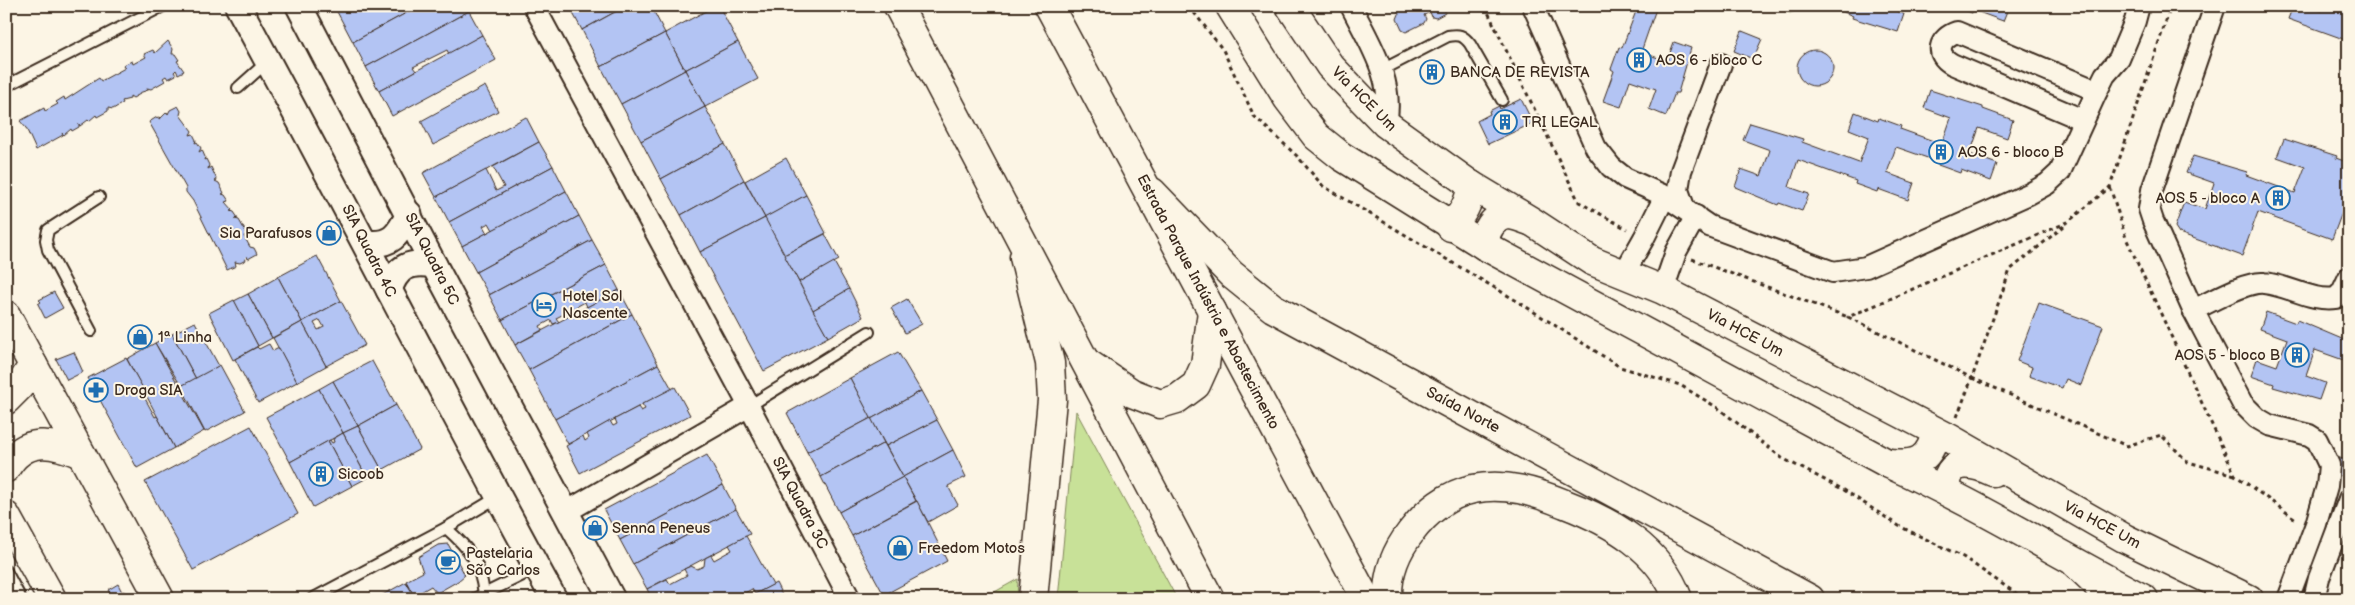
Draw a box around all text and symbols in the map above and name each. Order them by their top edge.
building icon: AOS 6 - bloco C [1626,47,1652,73]
place label: AOS 6 - bloco C [1656,51,1763,70]
building icon: BANCA DE REVISTA [1419,59,1445,85]
street label: Via HCE Um [1327,62,1401,136]
place label: BANCA DE REVISTA [1450,63,1590,82]
building icon: TRI LEGAL [1492,109,1518,135]
place label: TRI LEGAL [1522,113,1598,132]
building icon: AOS 6 - bloco B [1928,139,1954,165]
place label: AOS 6 - bloco B [1958,143,2064,162]
street label: Estrada Parque Indústria e Abastecimento [1132,171,1284,433]
building icon: AOS 5 - bloco A [2265,185,2291,211]
place label: AOS 5 - bloco A [2156,189,2261,208]
street label: SIA Quadra 4C [337,201,401,301]
street label: SIA Quadra 5C [401,210,464,309]
shop icon: Sia Parafusos [316,220,342,246]
place label: Sia Parafusos [220,224,313,243]
place label: Hotel Sol Nascente [562,287,628,323]
hotel icon: Hotel Sol Nascente [531,292,557,318]
street label: Via HCE Um [1703,305,1787,361]
shop icon: 1ª Linha [127,324,153,350]
place label: 1ª Linha [158,328,212,347]
building icon: AOS 5 - bloco B [2284,342,2310,368]
place label: AOS 5 - bloco B [2175,346,2280,365]
pharmacy icon: Droga SIA [83,377,109,403]
place label: Droga SIA [114,381,183,400]
street label: Saída Norte [1423,383,1503,437]
street label: SIA Quadra 3C [768,454,832,553]
building icon: Sicoob [308,461,334,487]
place label: Sicoob [338,465,385,484]
street label: Via HCE Um [2060,497,2144,553]
shop icon: Senna Peneus [582,515,608,541]
place label: Senna Peneus [612,519,711,538]
shop icon: Freedom Motos [887,535,913,561]
place label: Freedom Motos [918,539,1025,558]
place label: Pastelaria São Carlos [466,544,541,580]
cafe icon: Pastelaria São Carlos [435,549,461,575]

